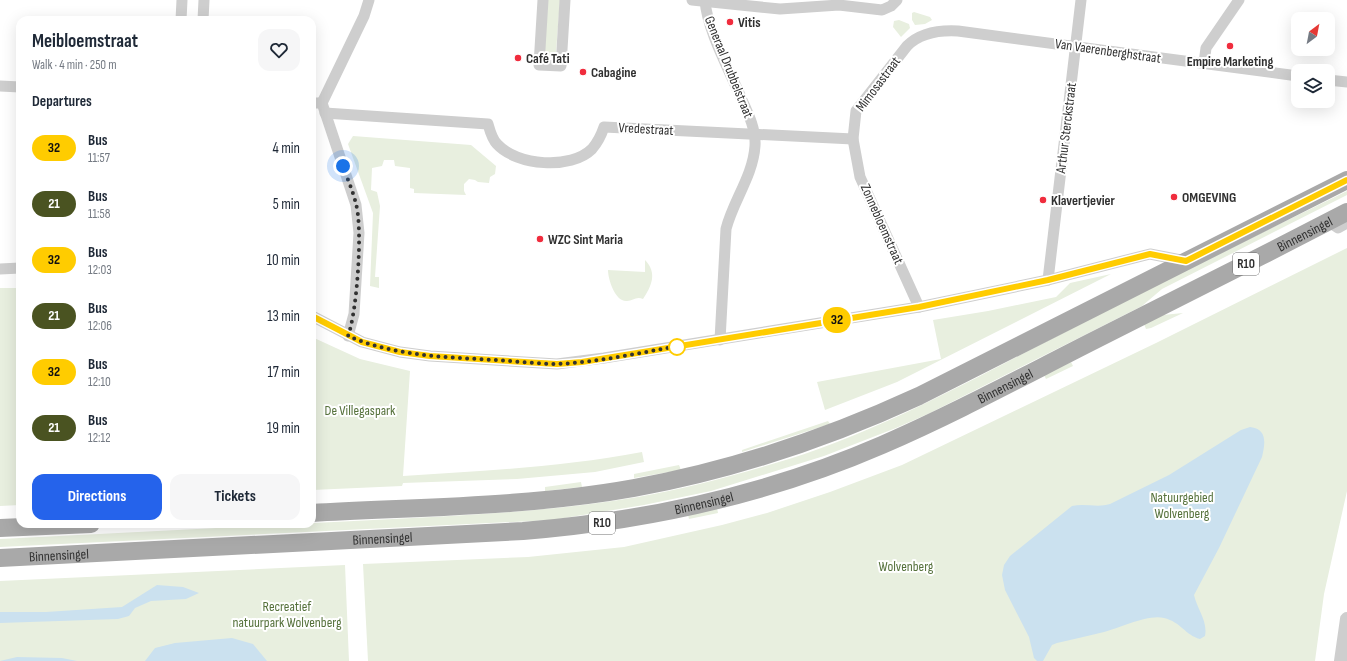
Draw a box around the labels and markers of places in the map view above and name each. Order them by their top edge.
place label: Vitis [738,14,761,31]
marker: Vitis [725,17,735,27]
marker: Empire Marketing [1225,41,1235,51]
place label: Café Tati [526,50,570,67]
marker: Café Tati [513,53,523,63]
place label: Empire Marketing [1187,53,1273,70]
place label: Cabagine [591,64,637,81]
marker: Cabagine [578,67,588,77]
place label: OMGEVING [1182,189,1236,206]
place label: Klavertjevier [1051,192,1116,209]
marker: OMGEVING [1169,192,1179,202]
marker: Klavertjevier [1038,195,1048,205]
place label: WZC Sint Maria [548,231,623,248]
marker: WZC Sint Maria [535,234,545,244]
unlabelled marker [668,338,686,356]

